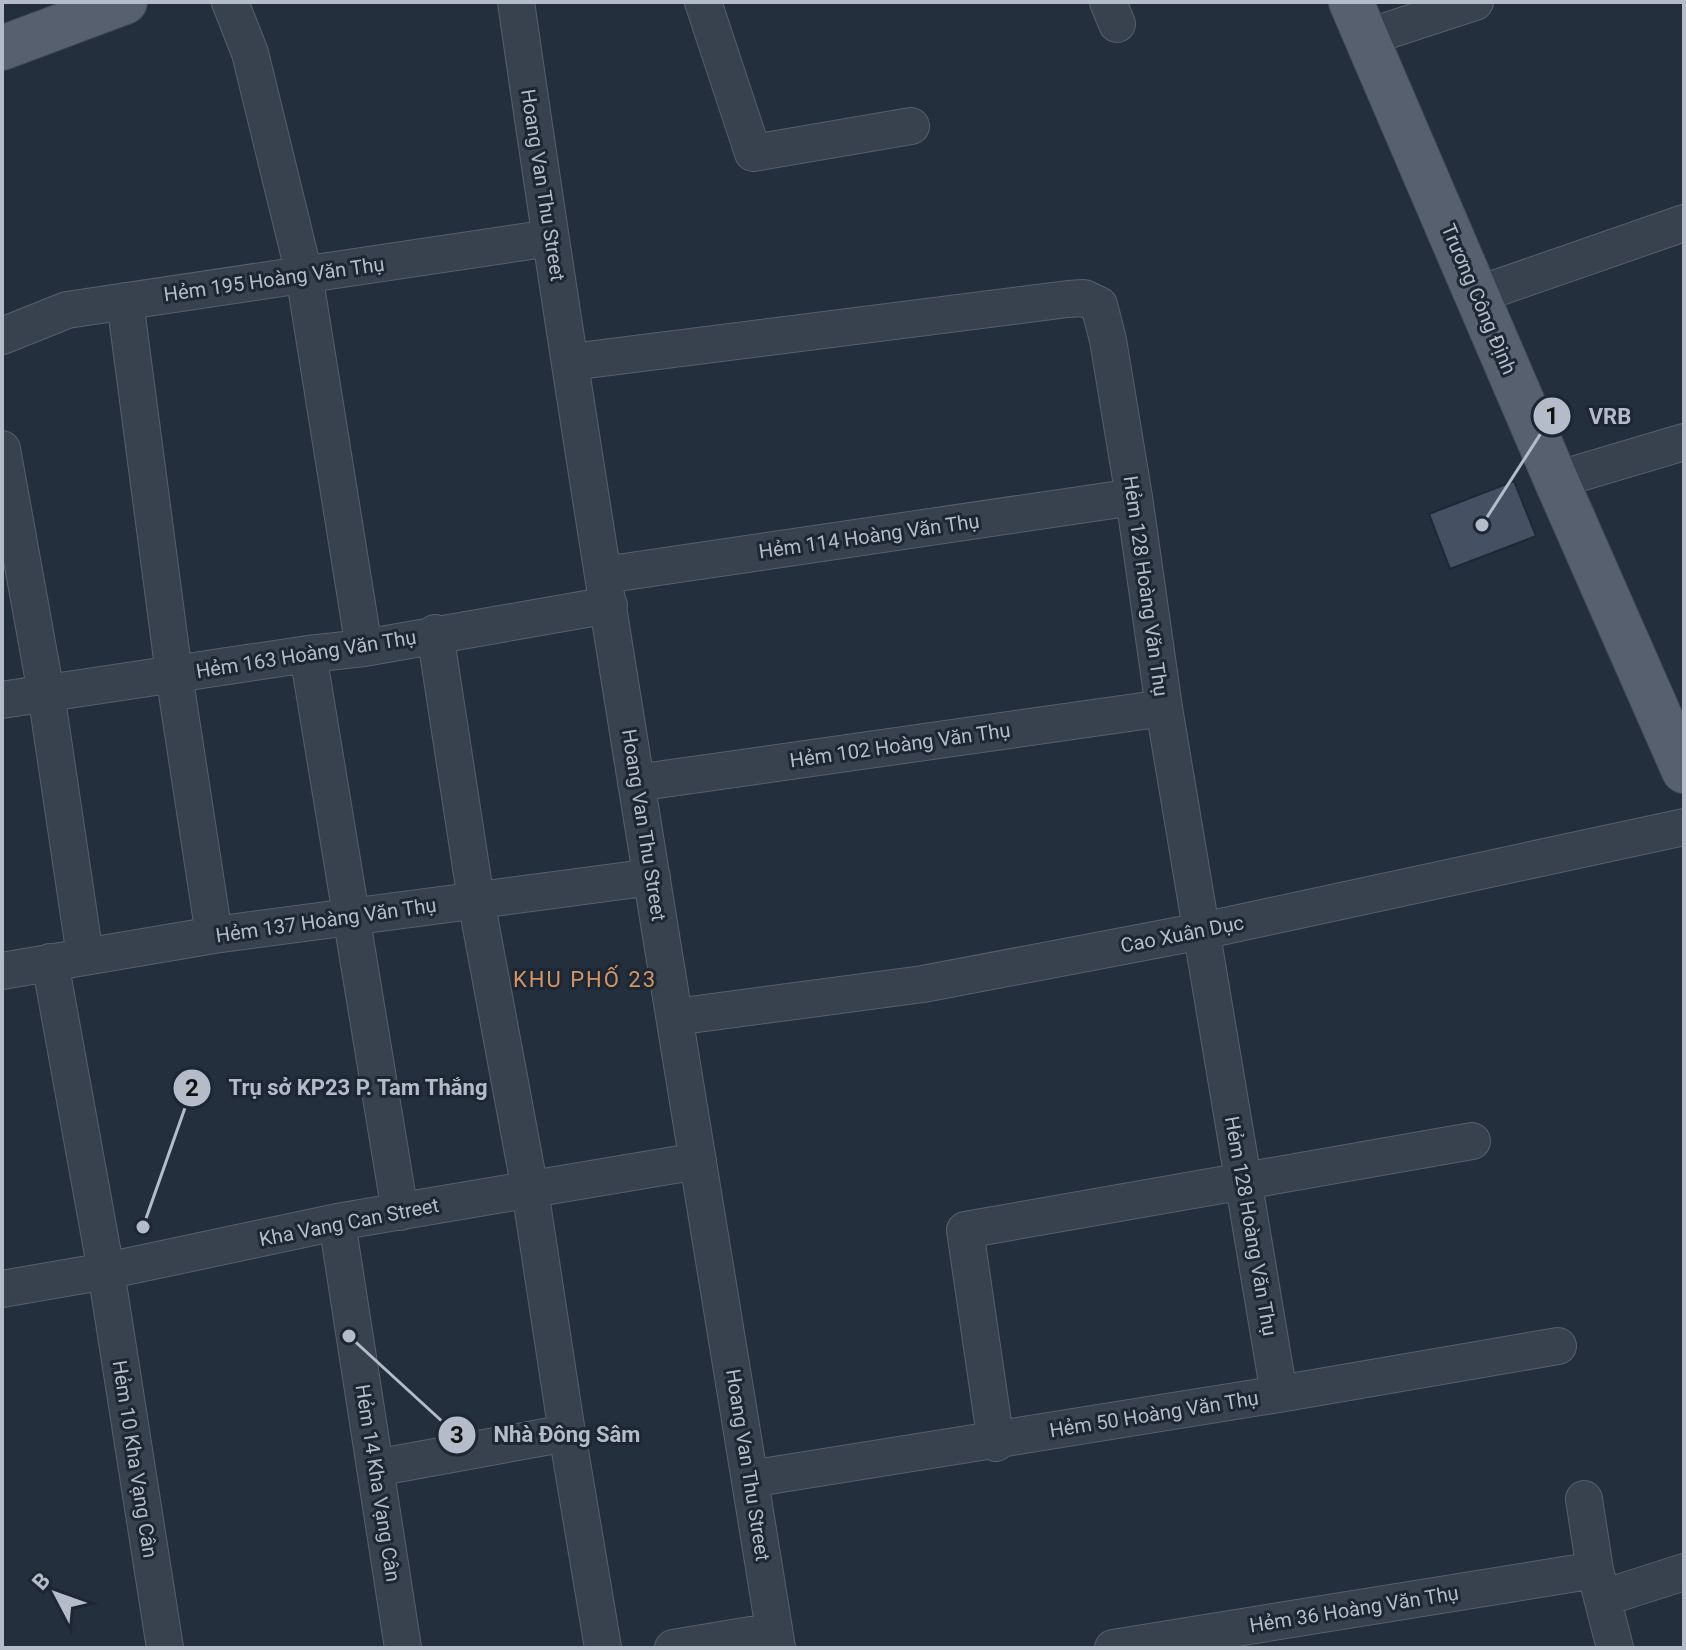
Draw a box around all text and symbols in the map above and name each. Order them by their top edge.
street label: Hoang Van Thu Street [516,87,570,283]
street label: Trương Công Định [1436,220,1522,378]
street label: Hẻm 195 Hoàng Văn Thụ [162,252,386,306]
callout: VRB [1532,393,1647,439]
text: 1 [1545,402,1559,430]
text: VRB [1589,404,1631,429]
street label: Hẻm 128 Hoàng Văn Thụ [1119,474,1173,698]
street label: Hẻm 114 Hoàng Văn Thụ [757,509,981,563]
street label: Hẻm 163 Hoàng Văn Thụ [194,625,418,683]
street label: Hẻm 102 Hoàng Văn Thụ [788,718,1012,772]
street label: Hoang Van Thu Street [617,727,671,923]
street label: Hẻm 137 Hoàng Văn Thụ [214,893,438,947]
street label: Cao Xuân Dục [1118,910,1246,958]
district label: KHU PHỐ 23 [513,965,657,992]
callout: Trụ sở KP23 P. Tam Thắng [172,1065,504,1111]
text: 2 [185,1074,199,1102]
text: Trụ sở KP23 P. Tam Thắng [229,1075,487,1100]
street label: Hẻm 128 Hoàng Văn Thụ [1220,1114,1282,1338]
street label: Kha Vang Can Street [257,1193,441,1251]
street label: Hẻm 10 Kha Vạng Cân [108,1359,162,1559]
street label: Hoang Van Thu Street [721,1367,775,1563]
street label: Hẻm 14 Kha Vạng Cân [351,1383,405,1583]
street label: Hẻm 50 Hoàng Văn Thụ [1048,1386,1260,1442]
callout: Nhà Đông Sâm [437,1412,656,1458]
text: 3 [450,1421,464,1449]
text: Nhà Đông Sâm [494,1422,640,1447]
north arrow [16,1554,96,1634]
text: B [27,1568,55,1595]
street label: Hẻm 36 Hoàng Văn Thụ [1248,1581,1460,1637]

